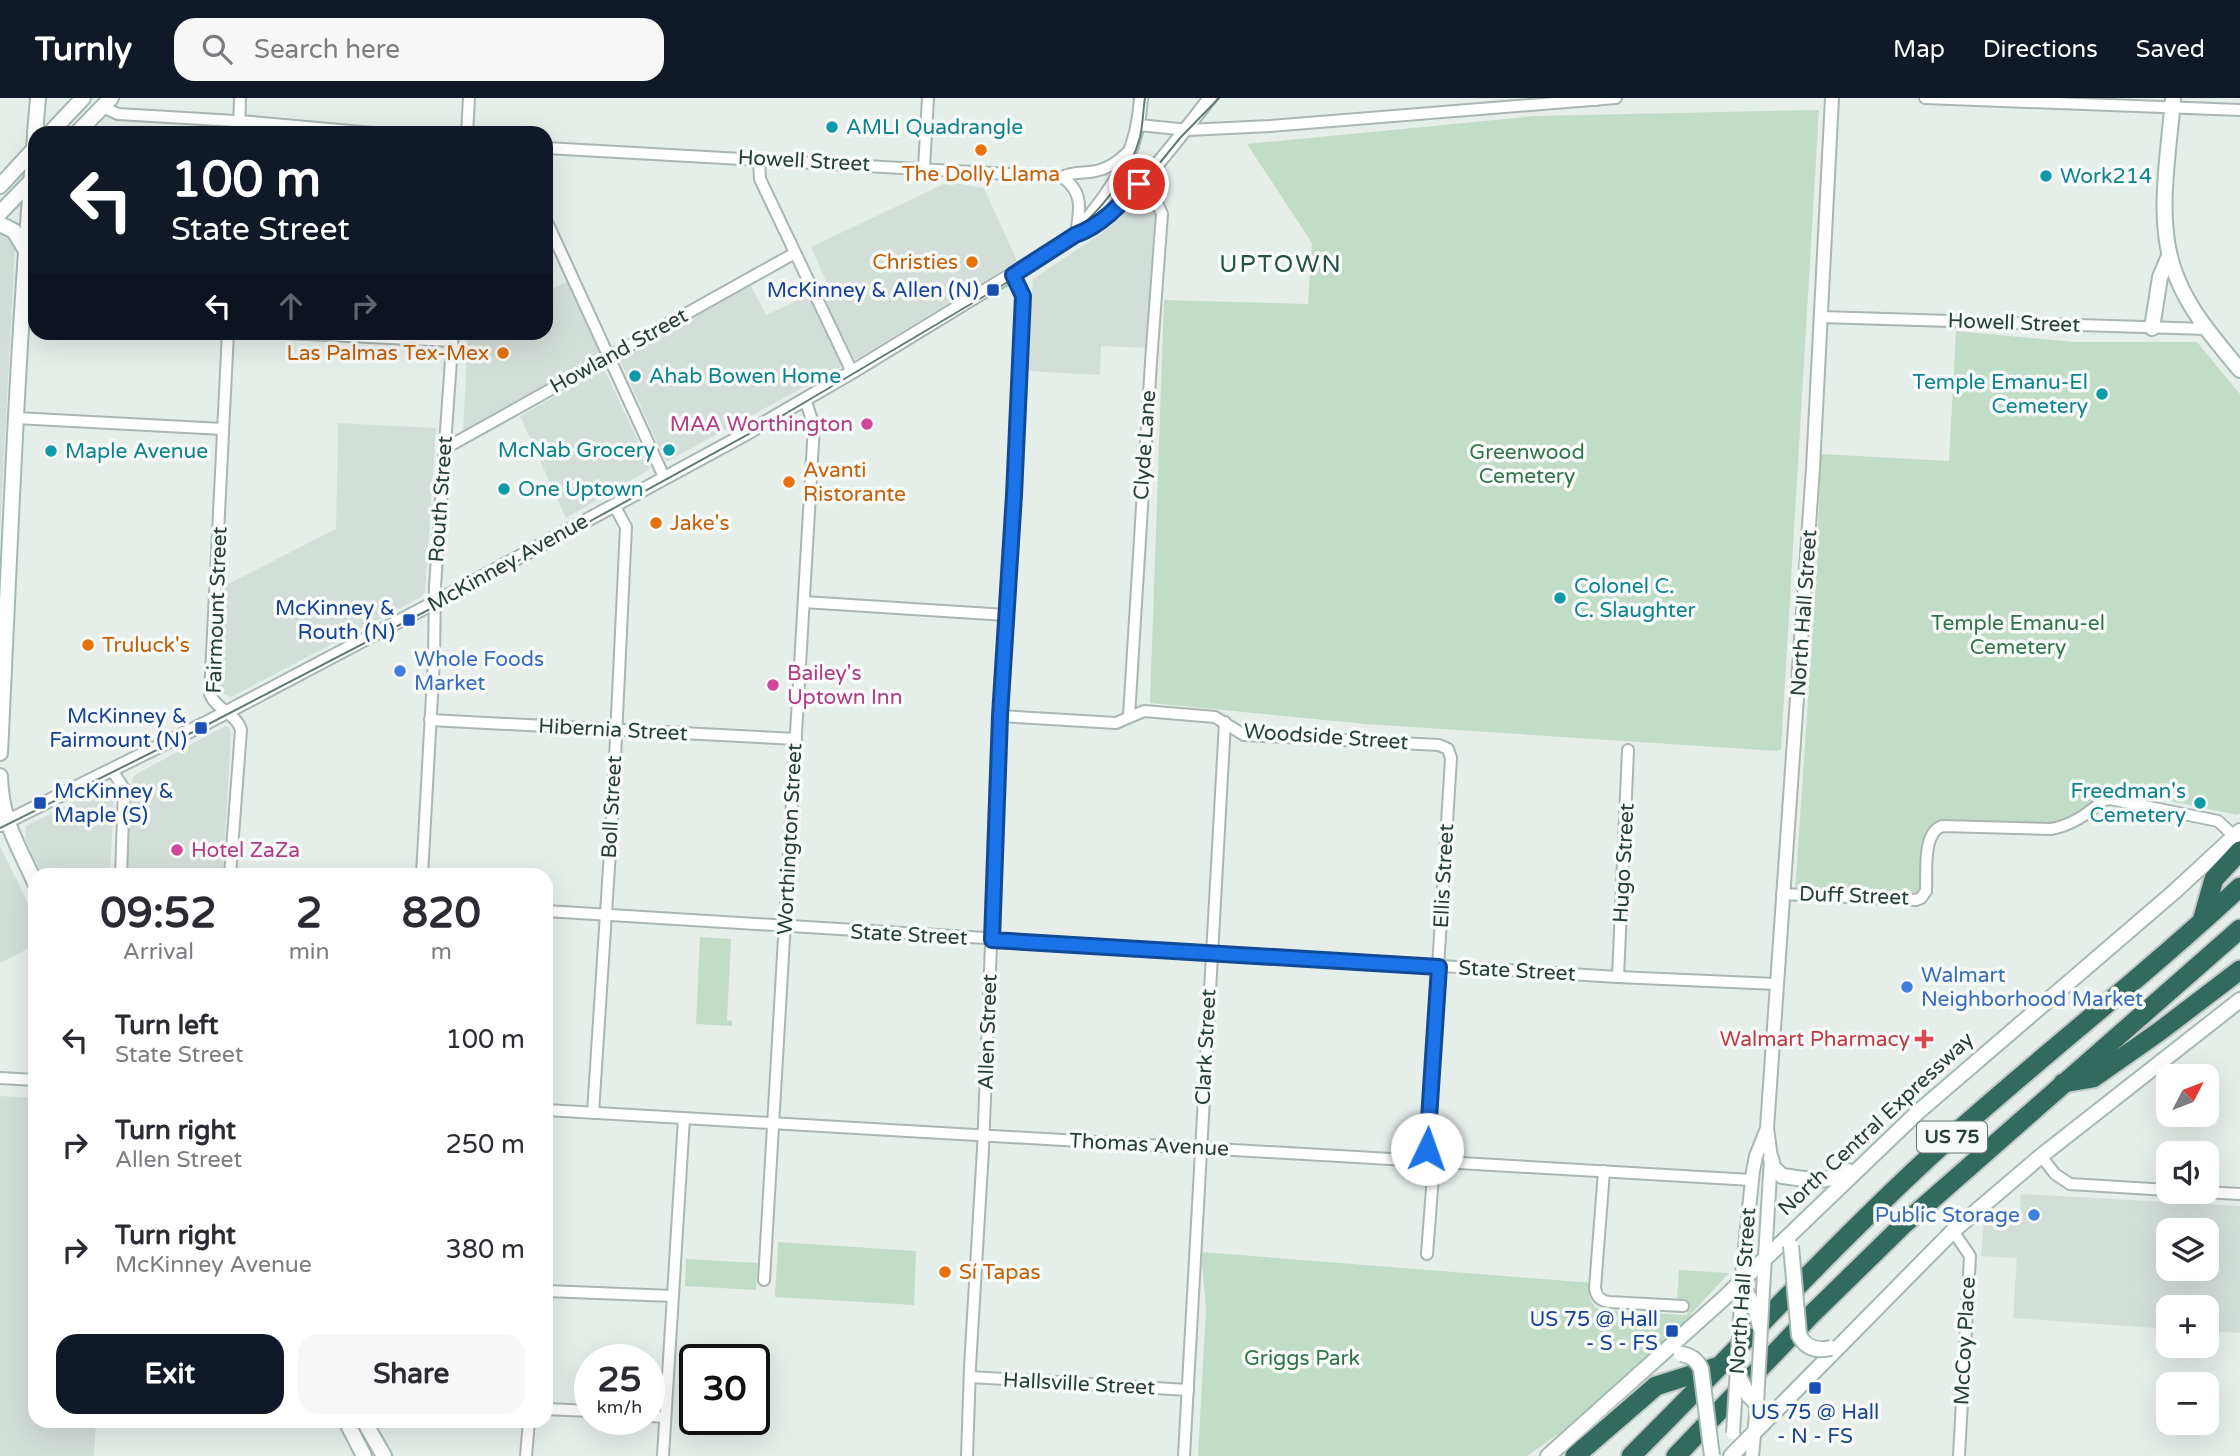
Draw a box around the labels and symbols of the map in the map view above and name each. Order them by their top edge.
place label: AMLI Quadrangle [846,115,1023,140]
marker: AMLI Quadrangle [824,119,840,135]
marker: The Dolly Llama [973,142,989,158]
street label: Howell Street [737,145,871,177]
pin [1109,154,1169,214]
place label: The Dolly Llama [902,162,1060,187]
place label: Work214 [2060,164,2152,189]
marker: Work214 [2038,168,2054,184]
place label: Christies [872,250,958,275]
district label: UPTOWN [1219,250,1343,279]
marker: Christies [964,254,980,270]
place label: McKinney & Allen (N) [767,278,979,303]
marker: McKinney & Allen (N) [985,282,1001,298]
street label: Howland Street [546,303,692,399]
street label: Howell Street [1947,308,2081,338]
place label: Las Palmas Tex-Mex [287,341,489,366]
marker: Las Palmas Tex-Mex [495,345,511,361]
place label: Ahab Bowen Home [649,364,841,389]
marker: Ahab Bowen Home [627,368,643,384]
place label: Temple Emanu-El Cemetery [1913,370,2088,419]
marker: Temple Emanu-El Cemetery [2094,386,2110,402]
street label: Clyde Lane [1129,389,1161,501]
place label: MAA Worthington [670,412,853,437]
marker: MAA Worthington [859,416,875,432]
street label: Routh Street [424,435,458,563]
place label: McNab Grocery [498,438,655,463]
place label: Maple Avenue [65,439,208,464]
park label: Greenwood Cemetery [1469,440,1585,489]
marker: McNab Grocery [661,442,677,458]
marker: Maple Avenue [43,443,59,459]
place label: Avanti Ristorante [803,458,906,507]
marker: Avanti Ristorante [781,474,797,490]
place label: One Uptown [518,477,644,502]
marker: One Uptown [496,481,512,497]
street label: McKinney Avenue [423,508,593,618]
place label: Jake's [670,511,729,536]
marker: Jake's [648,515,664,531]
street label: Fairmount Street [202,526,232,694]
street label: North Hall Street [1786,529,1822,697]
place label: Colonel C. C. Slaughter [1574,574,1696,623]
marker: Colonel C. C. Slaughter [1552,590,1568,606]
place label: McKinney & Routh (N) [275,596,395,645]
park label: Temple Emanu-el Cemetery [1931,611,2105,660]
marker: McKinney & Routh (N) [401,612,417,628]
place label: Truluck's [102,633,190,658]
marker: Truluck's [80,637,96,653]
place label: Whole Foods Market [414,647,544,696]
place label: Bailey's Uptown Inn [787,661,902,710]
marker: Whole Foods Market [392,663,408,679]
marker: Bailey's Uptown Inn [765,677,781,693]
place label: McKinney & Fairmount (N) [49,704,187,753]
street label: Hibernia Street [538,714,688,746]
street label: Woodside Street [1243,719,1409,755]
marker: McKinney & Fairmount (N) [193,720,209,736]
street label: Worthington Street [772,742,808,936]
street label: Boll Street [597,755,627,859]
place label: McKinney & Maple (S) [54,779,174,828]
place label: Freedman's Cemetery [2070,779,2186,828]
marker: McKinney & Maple (S) [32,795,48,811]
marker: Freedman's Cemetery [2192,795,2208,811]
street label: Hugo Street [1608,802,1640,924]
street label: Ellis Street [1429,823,1459,929]
place label: Hotel ZaZa [191,838,300,863]
marker: Hotel ZaZa [169,842,185,858]
street label: Duff Street [1799,882,1909,910]
street label: State Street [850,919,968,951]
street label: State Street [1458,955,1576,987]
place label: Walmart Neighborhood Market [1921,963,2143,1012]
street label: Allen Street [973,974,1003,1090]
marker: Walmart Neighborhood Market [1899,979,1915,995]
street label: Clark Street [1190,988,1222,1106]
place label: Walmart Pharmacy [1720,1027,1910,1052]
street label: North Central Expressway [1773,1027,1979,1221]
marker: Walmart Pharmacy [1916,1031,1932,1047]
north arrow [2156,1064,2219,1127]
position arrow [1390,1112,1464,1186]
road number: US 75 [1917,1121,1987,1152]
street label: Thomas Avenue [1068,1128,1230,1162]
place label: Public Storage [1875,1203,2020,1228]
street label: North Hall Street [1725,1207,1761,1375]
marker: Public Storage [2026,1207,2042,1223]
place label: Sí Tapas [959,1260,1040,1285]
marker: Sí Tapas [937,1264,953,1280]
street label: McCoy Place [1949,1276,1981,1406]
place label: US 75 @ Hall - S - FS [1529,1307,1658,1356]
marker: US 75 @ Hall - S - FS [1664,1323,1680,1339]
speed limit sign: 30 [679,1344,770,1435]
park label: Griggs Park [1244,1346,1360,1371]
street label: Hallsville Street [1002,1368,1156,1400]
marker: US 75 @ Hall - N - FS [1807,1380,1823,1396]
place label: US 75 @ Hall - N - FS [1751,1400,1879,1449]

